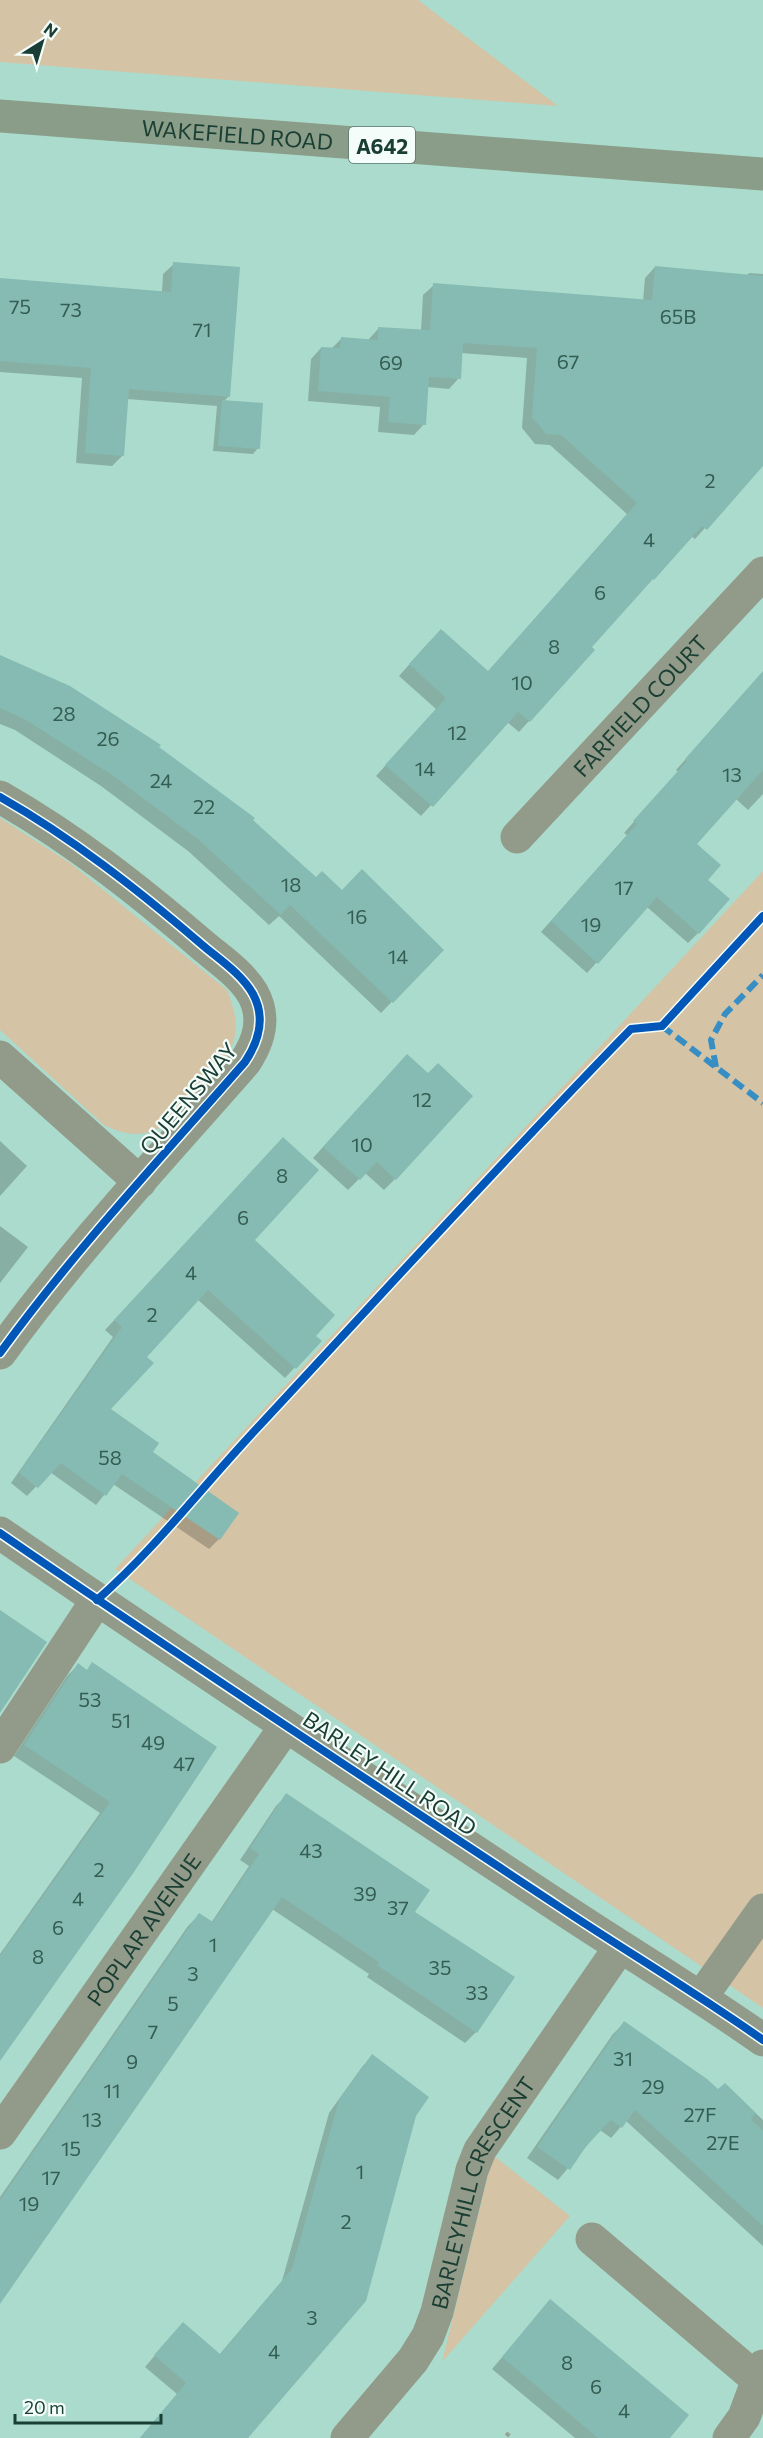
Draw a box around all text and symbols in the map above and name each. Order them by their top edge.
north arrow [12,12,72,72]
text: N [41,18,62,41]
street label: WAKEFIELD ROAD [141,113,334,155]
road number: A642 [349,127,415,163]
house number: 75 [9,294,31,318]
house number: 73 [60,297,82,321]
house number: 65B [660,304,696,328]
house number: 71 [192,317,212,341]
house number: 67 [557,349,579,373]
house number: 69 [379,350,403,374]
house number: 2 [704,468,716,492]
house number: 4 [643,527,655,551]
house number: 6 [594,580,606,604]
street label: FARFIELD COURT [567,629,712,782]
house number: 8 [548,634,560,658]
house number: 10 [511,670,533,694]
house number: 28 [52,701,76,725]
house number: 12 [447,720,467,744]
house number: 26 [96,726,120,750]
house number: 14 [415,756,435,780]
house number: 13 [722,762,742,786]
house number: 24 [150,768,172,792]
house number: 22 [193,794,215,818]
house number: 18 [281,872,301,896]
house number: 17 [614,875,634,899]
house number: 16 [347,904,367,928]
house number: 19 [581,912,601,936]
house number: 14 [388,944,408,968]
street label: QUEENSWAY [133,1037,243,1159]
house number: 12 [412,1087,432,1111]
house number: 10 [351,1132,373,1156]
house number: 8 [276,1163,288,1187]
house number: 6 [237,1205,249,1229]
house number: 4 [185,1260,197,1284]
house number: 2 [146,1302,158,1326]
house number: 58 [98,1445,122,1469]
house number: 53 [79,1687,101,1711]
street label: BARLEY HILL ROAD [298,1705,482,1841]
house number: 51 [111,1708,131,1732]
house number: 49 [141,1730,165,1754]
house number: 47 [173,1751,195,1775]
house number: 43 [299,1838,323,1862]
street label: POPLAR AVENUE [80,1848,206,2011]
house number: 2 [93,1857,105,1881]
house number: 39 [353,1881,377,1905]
house number: 4 [72,1886,84,1910]
house number: 37 [387,1895,409,1919]
house number: 6 [52,1915,64,1939]
house number: 1 [209,1932,217,1956]
house number: 8 [32,1944,44,1968]
house number: 35 [429,1955,451,1979]
house number: 3 [187,1961,199,1985]
house number: 33 [466,1980,488,2004]
house number: 5 [167,1991,179,2015]
house number: 7 [148,2019,158,2043]
house number: 31 [613,2046,633,2070]
house number: 9 [126,2049,138,2073]
street label: BARLEYHILL CRESCENT [425,2071,540,2312]
house number: 29 [641,2074,665,2098]
house number: 11 [103,2078,121,2102]
house number: 27F [683,2102,717,2126]
house number: 13 [82,2107,102,2131]
house number: 27E [706,2130,740,2154]
house number: 15 [61,2136,81,2160]
house number: 1 [356,2159,364,2183]
house number: 17 [41,2165,61,2189]
house number: 19 [19,2191,39,2215]
house number: 2 [340,2209,352,2233]
house number: 3 [306,2305,318,2329]
house number: 4 [268,2339,280,2363]
house number: 8 [561,2350,573,2374]
house number: 6 [590,2374,602,2398]
scale bar [15,2387,160,2425]
text: 20 m [24,2396,65,2418]
house number: 4 [618,2398,630,2422]

